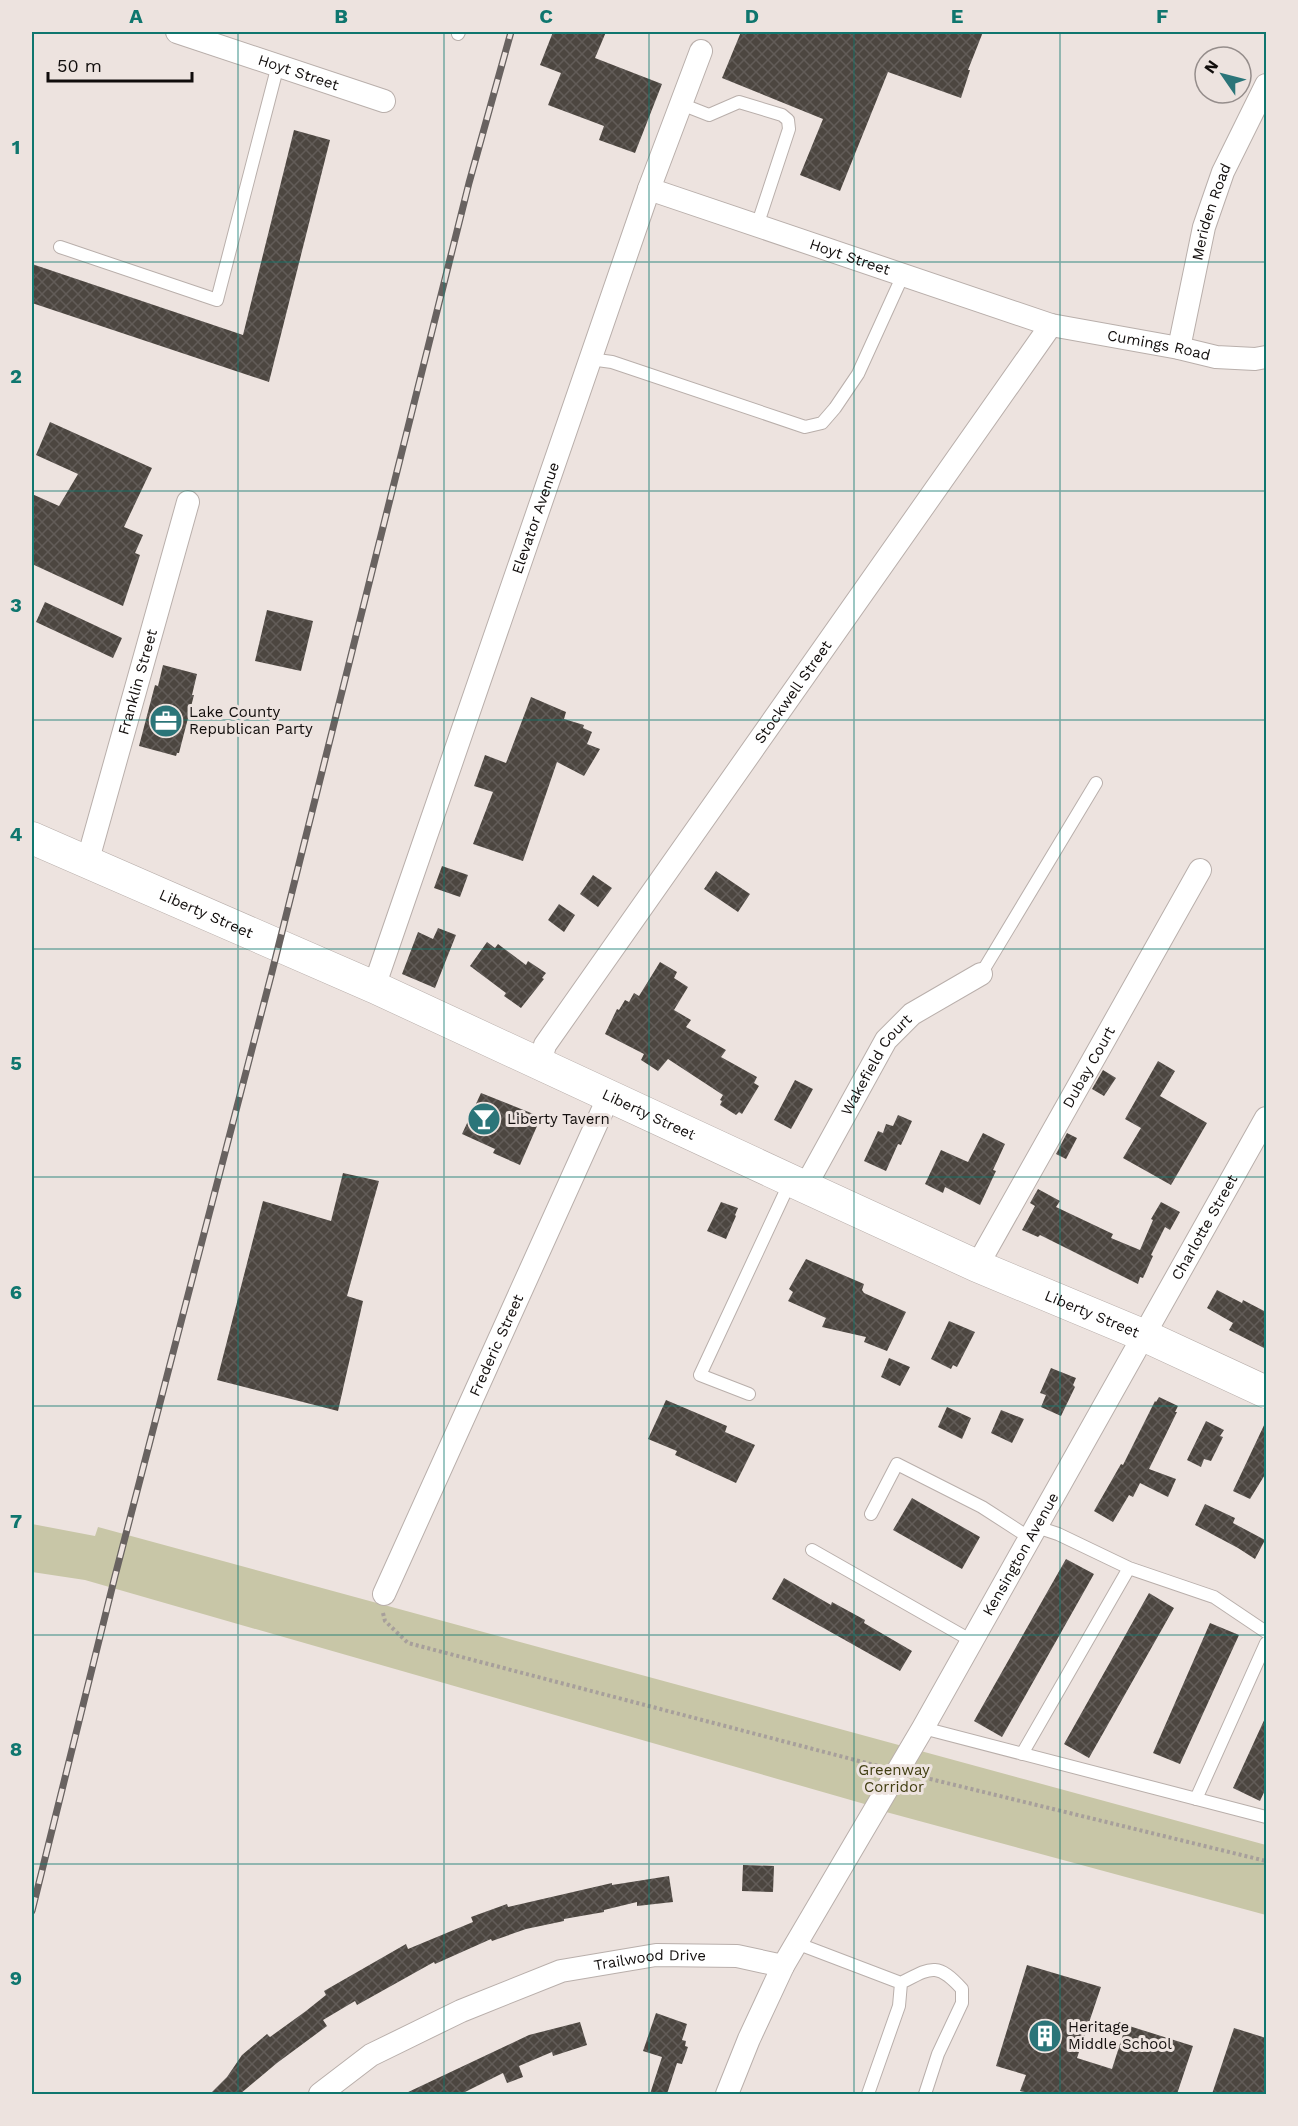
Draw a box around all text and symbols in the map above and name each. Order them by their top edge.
text: A [129,4,143,28]
text: B [334,4,348,28]
text: C [539,4,553,28]
text: D [745,4,759,28]
text: E [951,4,963,28]
text: F [1156,4,1168,28]
scale bar [48,45,192,83]
north arrow [1193,45,1253,105]
street label: Hoyt Street [256,51,342,95]
text: 50 m [57,55,102,76]
text: N [1200,56,1222,77]
text: 1 [12,135,20,159]
street label: Meriden Road [1188,160,1235,262]
street label: Hoyt Street [807,235,893,279]
street label: Cumings Road [1106,326,1212,364]
text: 2 [10,364,22,388]
street label: Elevator Avenue [508,460,563,576]
text: 3 [10,593,22,617]
street label: Franklin Street [114,626,161,737]
street label: Stockwell Street [751,637,836,747]
office icon: Lake County Republican Party [148,703,184,739]
place label: Lake County Republican Party [189,703,313,738]
text: 4 [10,822,23,846]
street label: Liberty Street [156,886,257,943]
street label: Wakefield Court [837,1010,916,1118]
street label: Dubay Court [1059,1023,1119,1111]
text: 5 [10,1051,22,1075]
street label: Liberty Street [599,1085,699,1144]
bar icon: Liberty Tavern [466,1101,502,1137]
place label: Liberty Tavern [507,1110,610,1128]
street label: Charlotte Street [1168,1171,1242,1283]
text: 6 [10,1280,22,1304]
street label: Liberty Street [1042,1286,1143,1342]
street label: Frederic Street [466,1291,528,1399]
street label: Kensington Avenue [979,1489,1063,1619]
text: 7 [10,1509,22,1533]
text: 8 [10,1737,22,1761]
park label: Greenway Corridor [858,1761,930,1796]
street label: Trailwood Drive [592,1946,706,1974]
text: 9 [10,1966,22,1990]
building icon: Heritage Middle School [1027,2018,1063,2054]
place label: Heritage Middle School [1068,2018,1172,2053]

